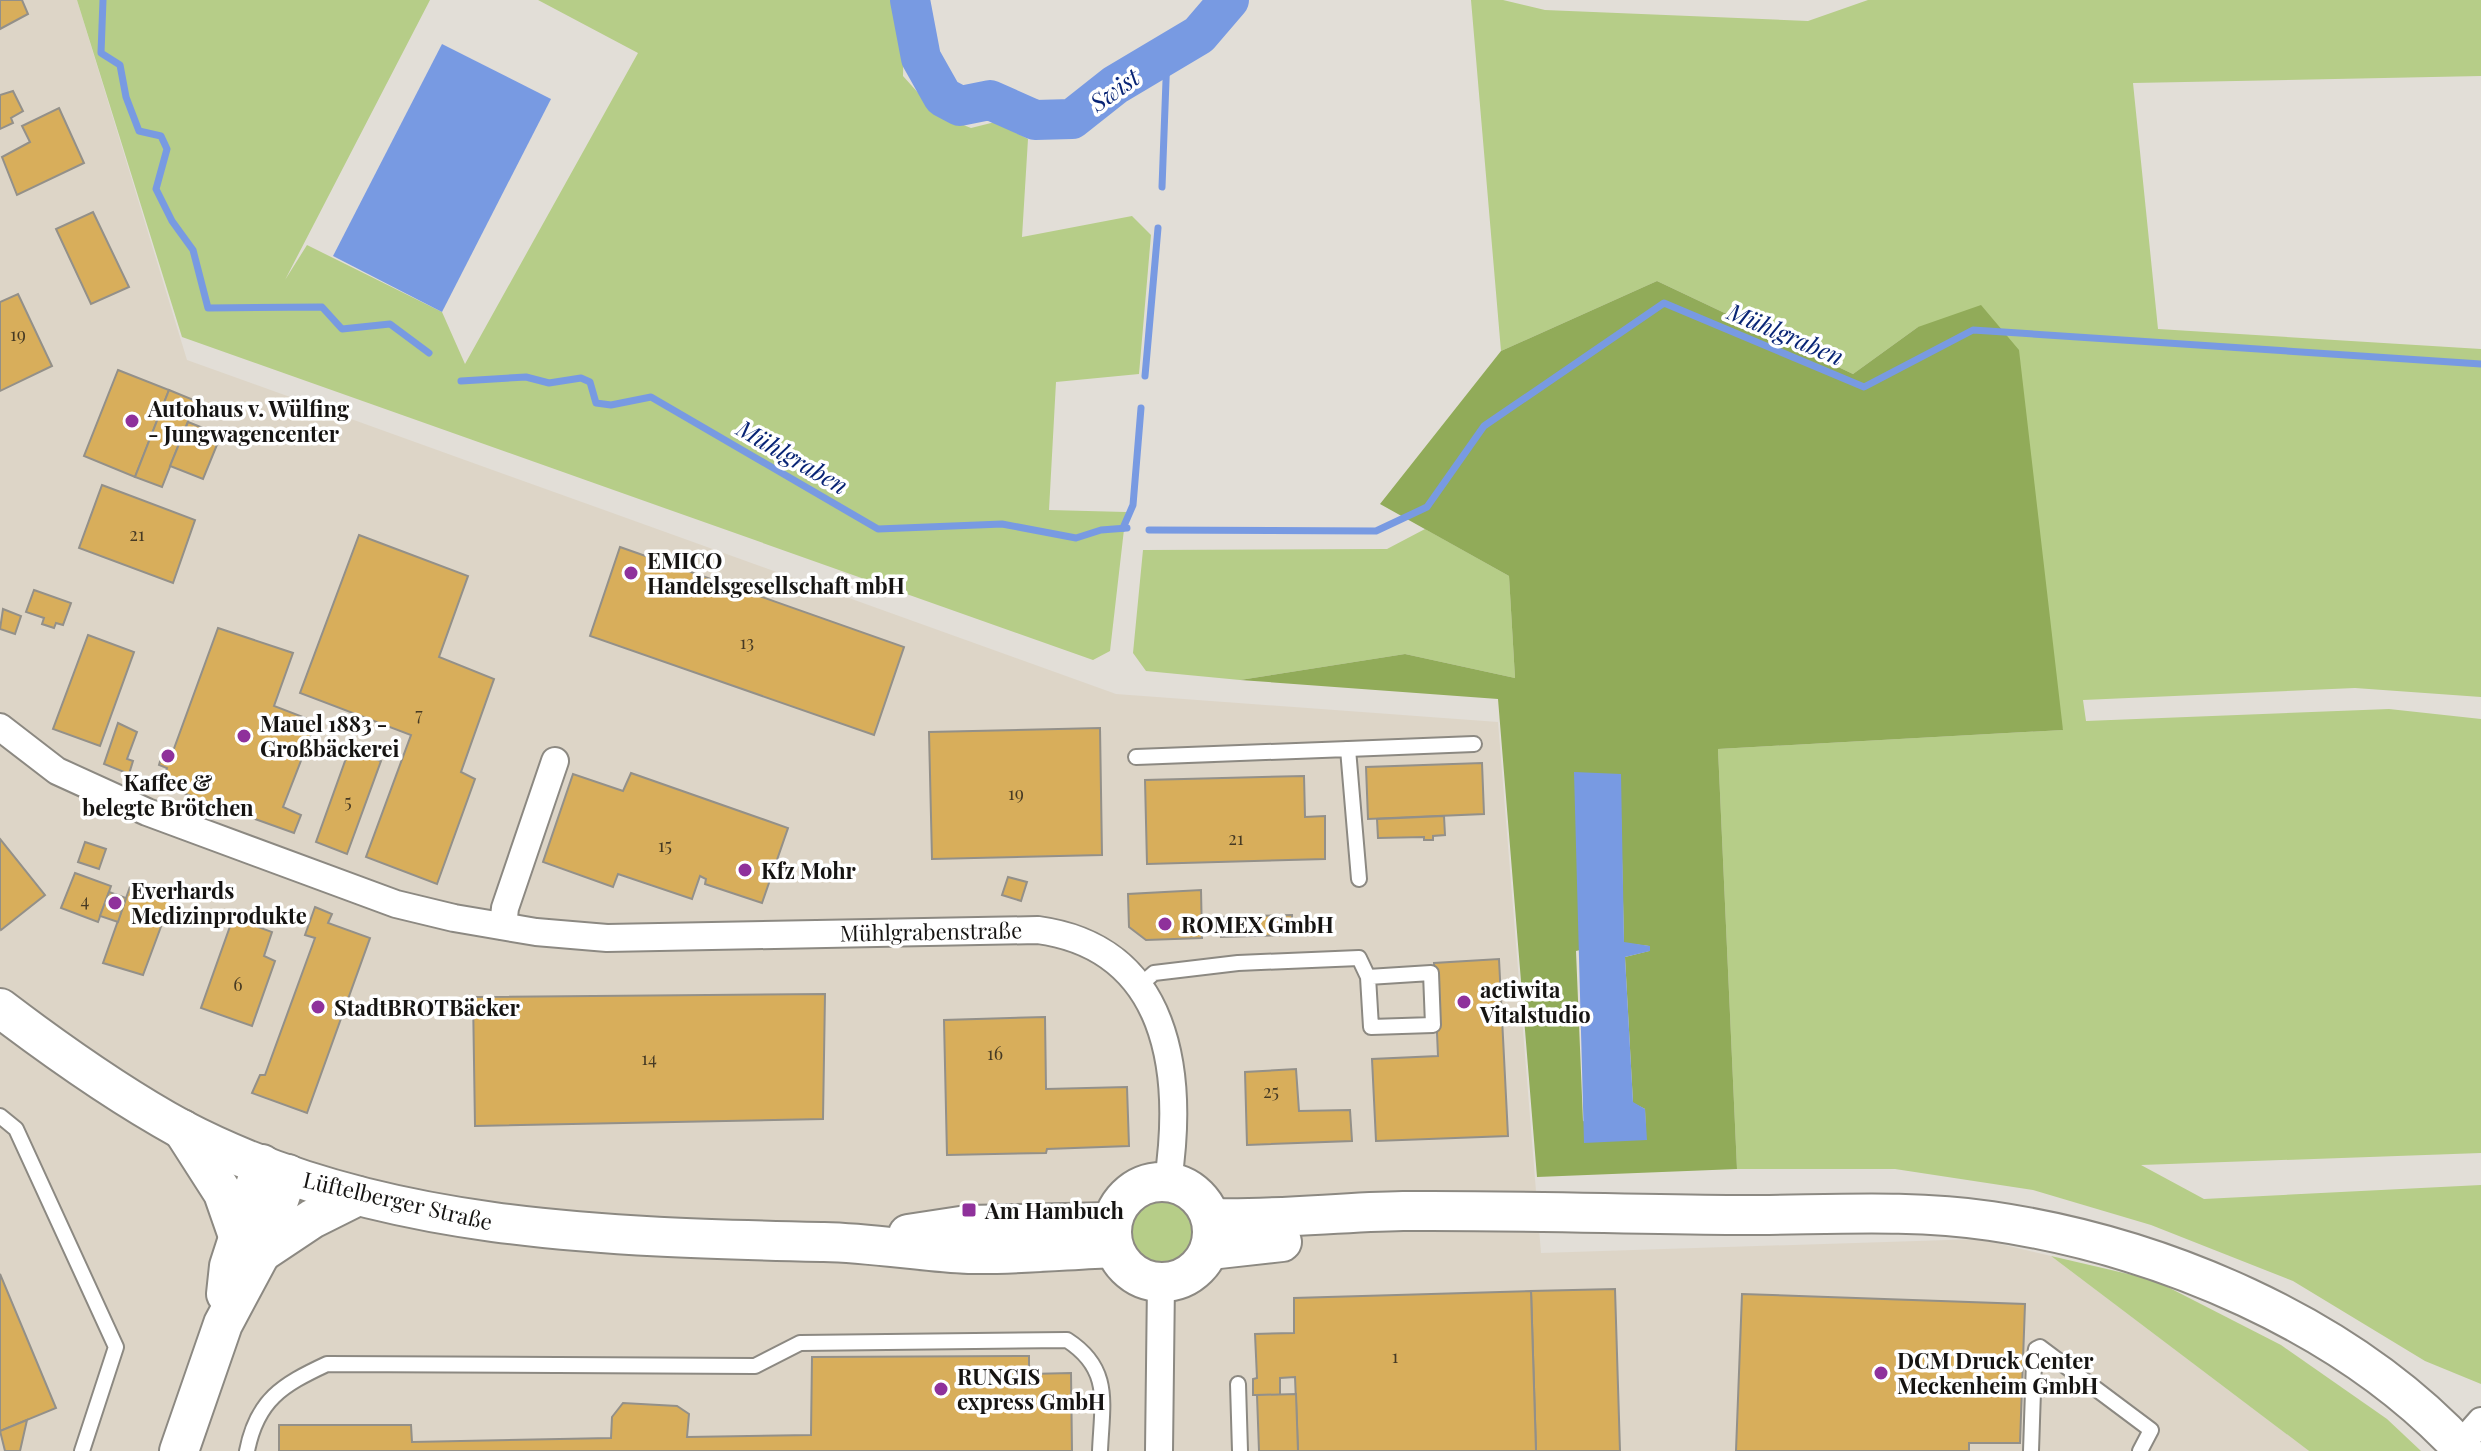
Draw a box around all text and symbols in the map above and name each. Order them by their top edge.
water label: Swist [1082,60,1146,118]
water label: Mühlgraben [1722,294,1849,372]
house number: 19 [10,322,26,346]
place label: Autohaus v. Wülfing - Jungwagencenter [147,393,350,448]
water label: Mühlgraben [731,411,854,501]
marker: Autohaus v. Wülfing - Jungwagencenter [123,412,141,430]
house number: 21 [129,522,145,546]
place label: EMICO Handelsgesellschaft mbH [647,545,905,600]
marker: EMICO Handelsgesellschaft mbH [622,564,640,582]
house number: 13 [740,630,754,654]
house number: 7 [415,702,423,726]
place label: Mauel 1883 - Großbäckerei [260,708,400,763]
marker: Mauel 1883 - Großbäckerei [235,727,253,745]
marker: Kaffee & belegte Brötchen [159,747,177,765]
place label: Kaffee & belegte Brötchen [82,767,254,822]
house number: 19 [1008,781,1024,805]
house number: 5 [344,789,352,813]
house number: 21 [1228,826,1244,850]
house number: 15 [658,833,672,857]
place label: Kfz Mohr [761,855,857,885]
marker: Kfz Mohr [736,861,754,879]
place label: Everhards Medizinprodukte [131,875,307,930]
house number: 4 [81,888,90,912]
marker: Everhards Medizinprodukte [106,894,124,912]
place label: ROMEX GmbH [1181,909,1334,939]
street label: Mühlgrabenstraße [840,914,1022,948]
marker: ROMEX GmbH [1156,915,1174,933]
house number: 6 [233,972,243,996]
place label: actiwita Vitalstudio [1479,974,1591,1029]
place label: StadtBROTBäcker [334,992,520,1022]
marker: actiwita Vitalstudio [1455,993,1473,1011]
marker: StadtBROTBäcker [309,998,327,1016]
house number: 16 [987,1041,1003,1065]
house number: 14 [641,1046,657,1070]
house number: 25 [1263,1079,1279,1103]
street label: Lüftelberger Straße [300,1164,496,1236]
place label: Am Hambuch [984,1195,1125,1225]
marker: Am Hambuch [960,1201,978,1219]
house number: 1 [1392,1344,1399,1368]
place label: DCM Druck Center Meckenheim GmbH [1897,1345,2098,1400]
place label: RUNGIS express GmbH [957,1361,1105,1416]
marker: DCM Druck Center Meckenheim GmbH [1872,1364,1890,1382]
marker: RUNGIS express GmbH [932,1380,950,1398]

